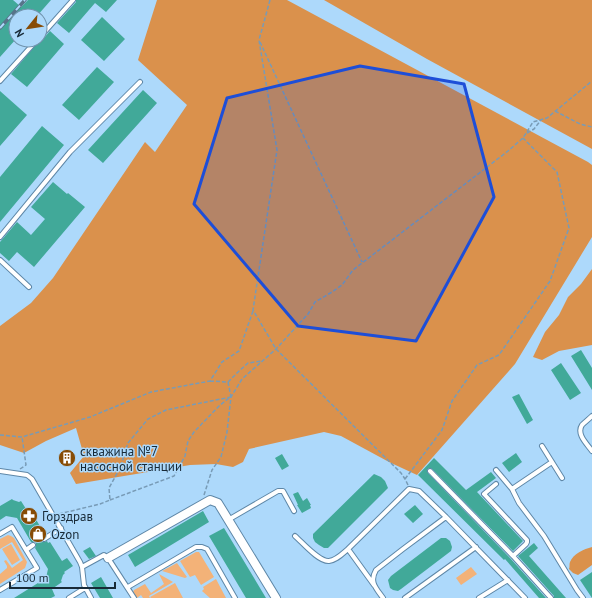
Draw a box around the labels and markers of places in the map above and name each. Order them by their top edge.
place label: скважина №7 насосной станции [80,443,182,475]
building icon: скважина №7 насосной станции [57,448,77,468]
pharmacy icon: Горздрав [19,506,39,526]
place label: Горздрав [42,508,93,525]
shop icon: Ozon [28,524,48,544]
place label: Ozon [51,526,79,543]

